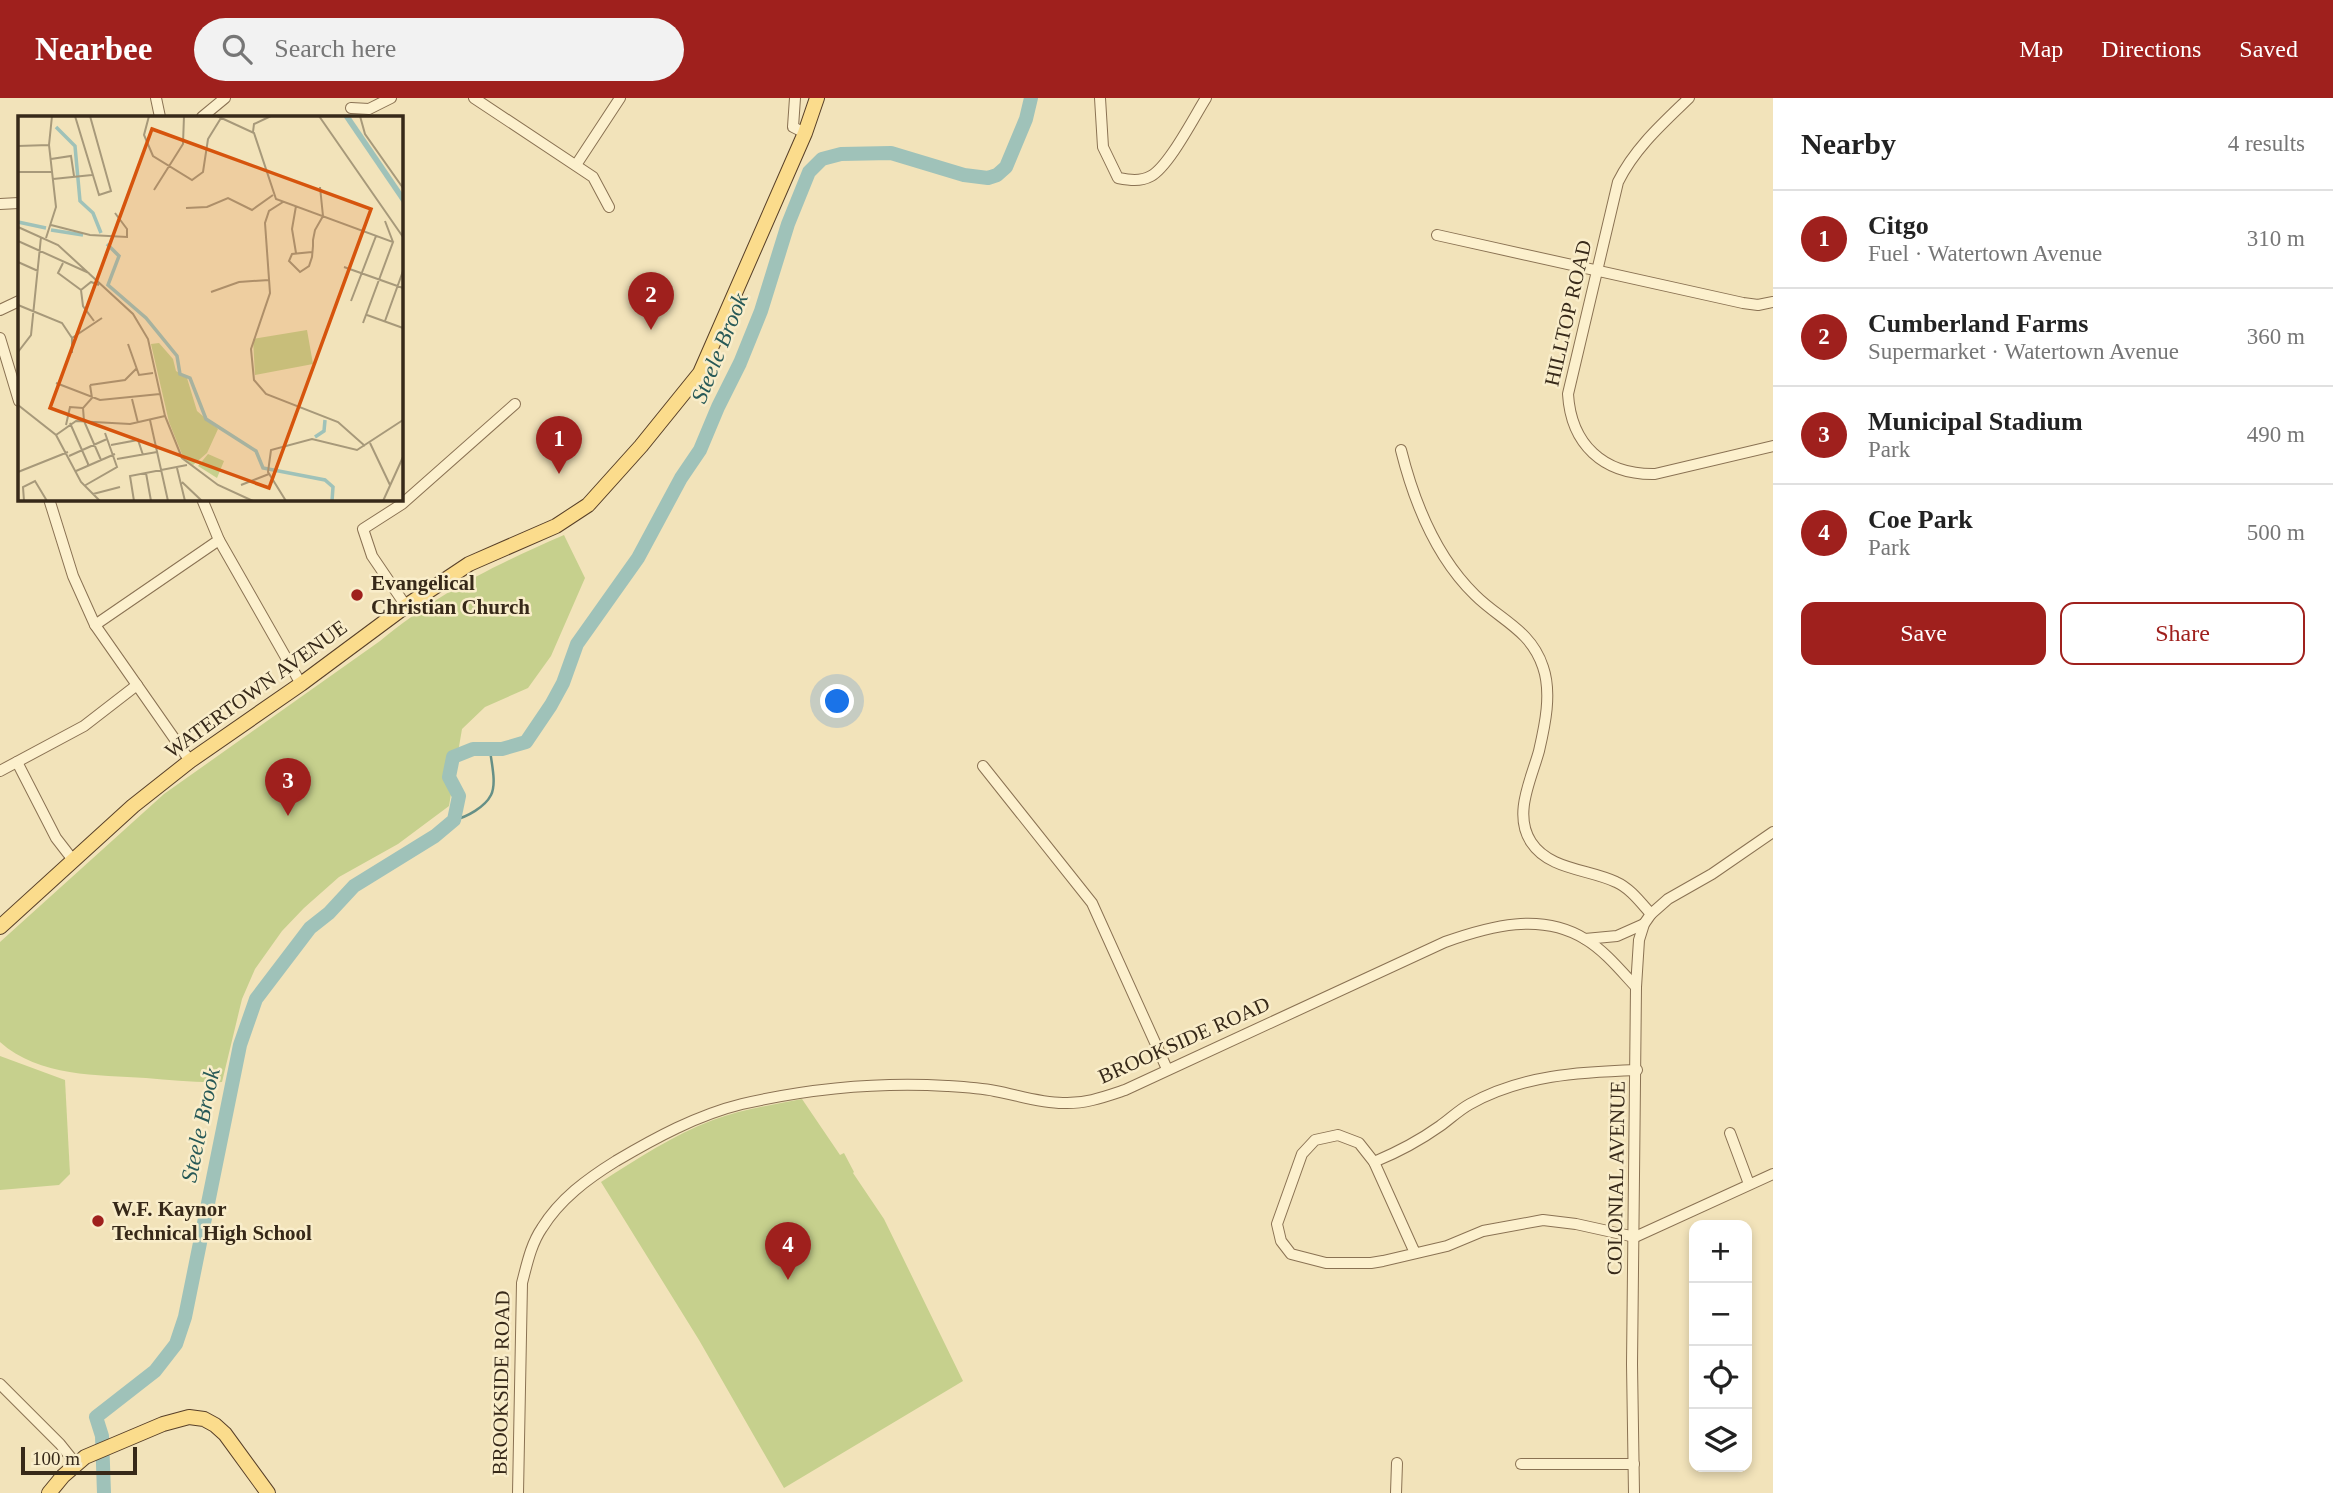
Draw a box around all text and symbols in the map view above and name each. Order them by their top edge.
search box [194,18,684,81]
icon: search [218,30,256,68]
text: Nearbee [35,31,152,67]
text: Search here [274,34,396,63]
text: Map [2019,36,2063,62]
text: Directions [2101,36,2201,62]
text: Saved [2239,36,2298,62]
inset map [18,116,402,500]
text: Nearby [1801,127,1896,160]
text: 4 results [2228,131,2305,156]
text: Citgo [1868,211,1929,240]
text: 1 [1818,226,1830,251]
text: 310 m [2247,226,2305,251]
street label: HILLTOP ROAD [1540,238,1596,388]
text: Fuel · Watertown Avenue [1868,241,2102,266]
pin: 2 [628,272,674,330]
water label: Steele Brook [686,289,753,407]
text: Cumberland Farms [1868,309,2088,338]
text: 2 [1818,324,1830,349]
text: 360 m [2247,324,2305,349]
text: Supermarket · Watertown Avenue [1868,339,2179,364]
text: Municipal Stadium [1868,407,2083,436]
pin: 1 [536,416,582,474]
text: 3 [1818,422,1830,447]
text: 490 m [2247,422,2305,447]
text: Park [1868,437,1910,462]
text: Coe Park [1868,505,1973,534]
text: 4 [1818,520,1830,545]
text: 500 m [2247,520,2305,545]
text: Park [1868,535,1910,560]
place label: Evangelical Christian Church [371,571,530,619]
marker: Evangelical Christian Church [349,587,365,603]
button: Save [1801,602,2046,665]
button: Share [2060,602,2305,665]
street label: WATERTOWN AVENUE [160,615,352,763]
your location [820,684,854,718]
pin: 3 [265,758,311,816]
street label: BROOKSIDE ROAD [1095,991,1273,1089]
water label: Steele Brook [176,1065,225,1184]
street label: COLONIAL AVENUE [1602,1081,1630,1275]
place label: W.F. Kaynor Technical High School [112,1197,312,1245]
marker: W.F. Kaynor Technical High School [90,1213,106,1229]
map controls [1689,1220,1752,1472]
button: + [1689,1220,1752,1283]
pin: 4 [765,1222,811,1280]
button: − [1689,1283,1752,1346]
street label: BROOKSIDE ROAD [487,1290,515,1476]
button: locate [1689,1346,1752,1409]
button: layers [1689,1409,1752,1472]
scale bar [21,1444,136,1476]
text: 100 m [32,1448,80,1469]

